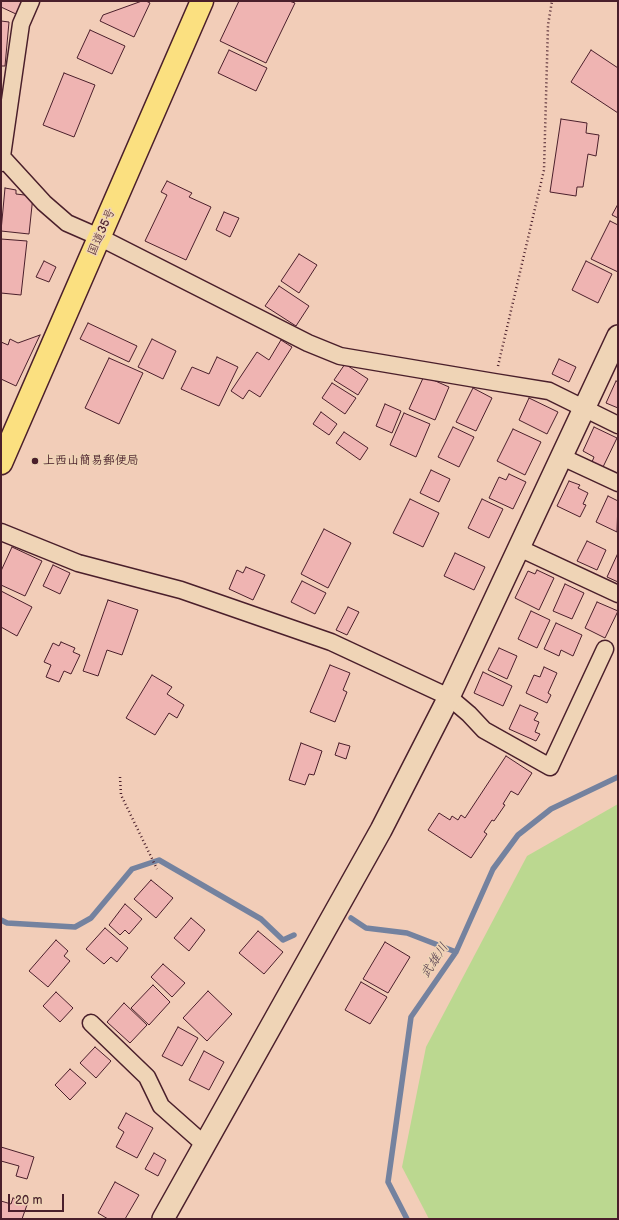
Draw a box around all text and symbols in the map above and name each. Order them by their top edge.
street label: 国道35号 [85,206,119,258]
place label: 上西山簡易郵便局 [43,454,139,468]
marker: 上西山簡易郵便局 [30,456,40,466]
water label: 武雄川 [418,940,452,982]
scale bar [10,1186,66,1212]
text: 20 m [15,1193,42,1208]

